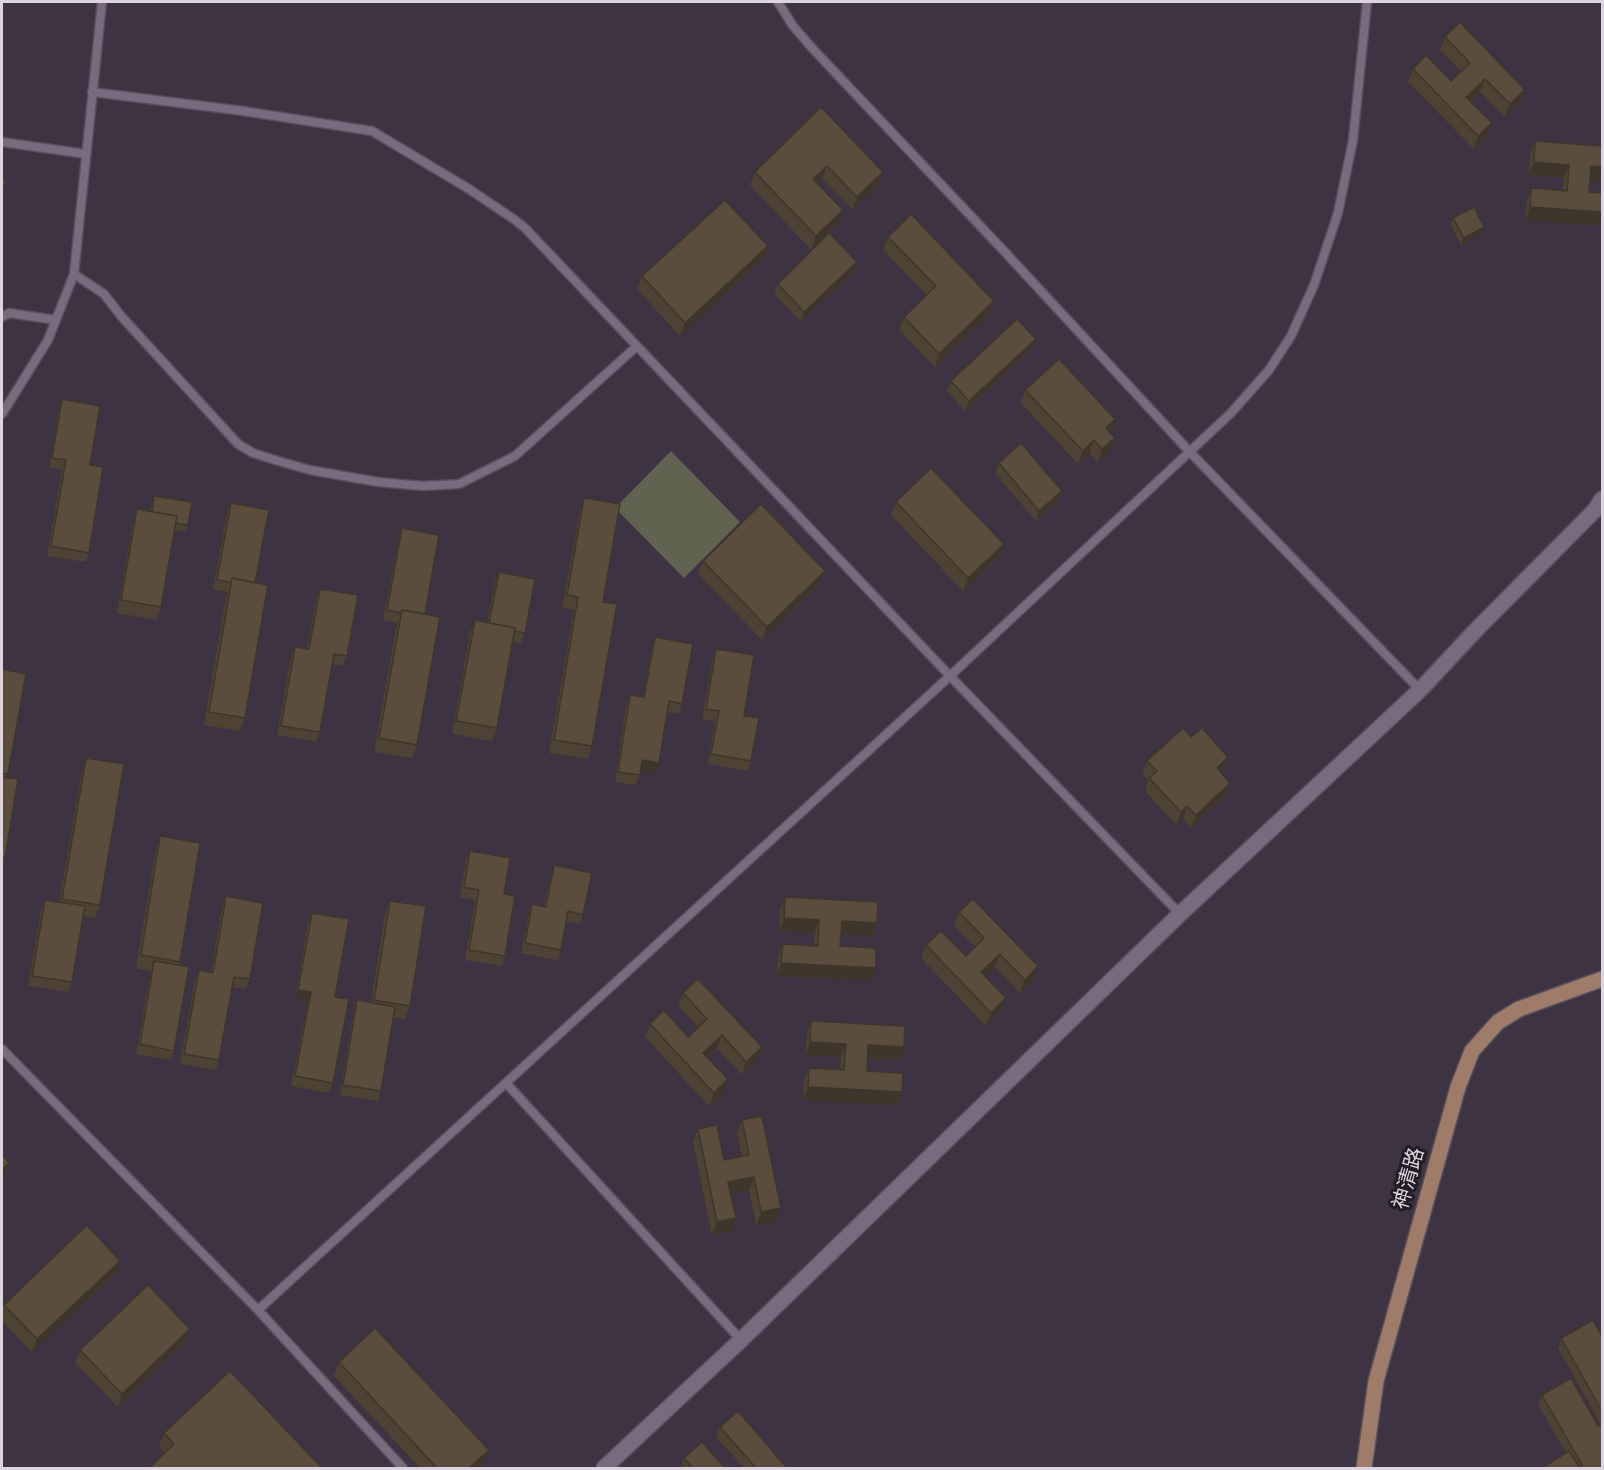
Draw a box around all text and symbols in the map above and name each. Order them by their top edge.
street label: 神清路 [1389,1145,1431,1213]

